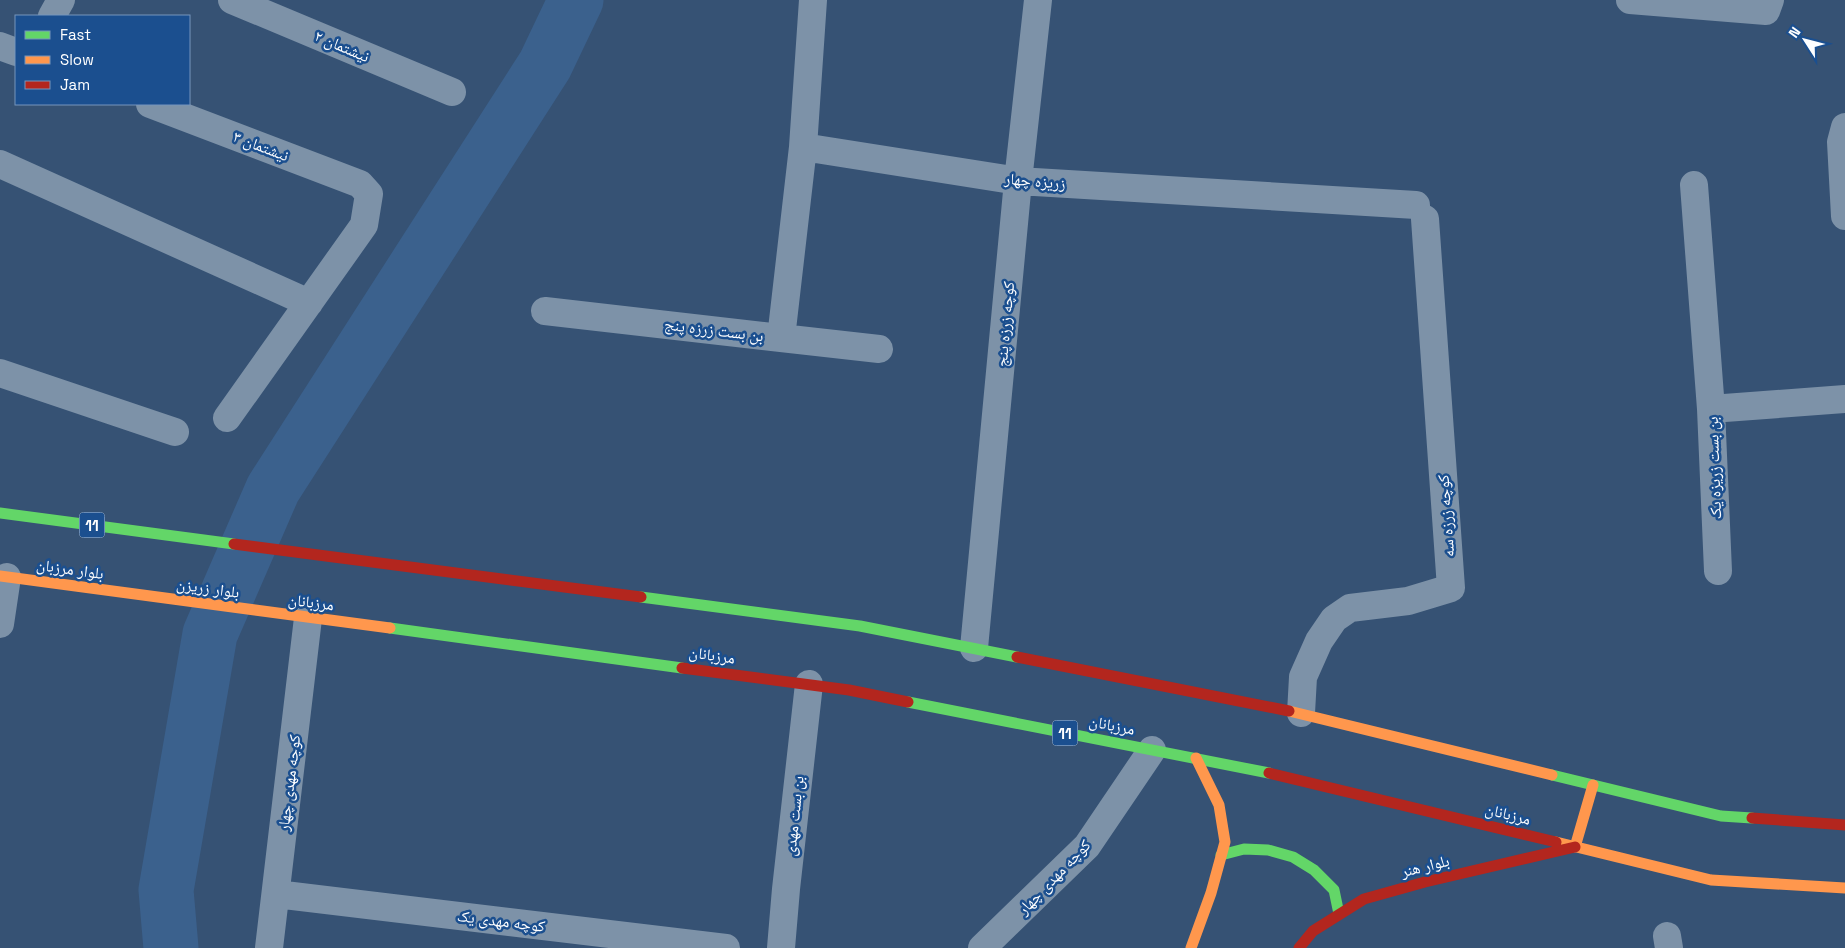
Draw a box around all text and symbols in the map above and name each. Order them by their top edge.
legend [15,15,190,105]
north arrow [1780,15,1830,65]
text: N [1784,23,1805,41]
text: Fast [60,25,91,44]
street label: نيشتمان ۲ [311,25,373,67]
text: Slow [60,50,94,69]
text: Jam [60,75,90,94]
street label: نيشتمان ۳ [230,126,292,166]
street label: زریزه چهار [1002,168,1067,194]
street label: کوچه زرزه پنج [991,280,1019,368]
street label: بن بست زرزه پنج [663,313,765,347]
street label: بن بست زریزه یک [1702,416,1726,520]
street label: کوچه زرزه سه [1433,474,1459,558]
road number: 11 [80,512,104,538]
street label: بلوار مرزبان [35,554,105,584]
street label: بلوار زریزن [175,573,241,603]
street label: مرزبانان [287,589,335,615]
street label: مرزبانان [688,641,736,669]
street label: مرزبانان [1087,710,1137,740]
road number: 11 [1052,720,1078,746]
street label: کوچه مهدی چهار [273,733,305,833]
street label: بن بست مهدی [779,775,809,857]
street label: مرزبانان [1483,798,1533,830]
street label: کوچه مهدی چهار [1012,835,1096,920]
street label: بلوار هنر [1398,850,1451,882]
street label: کوچه مهدی یک [456,905,547,937]

